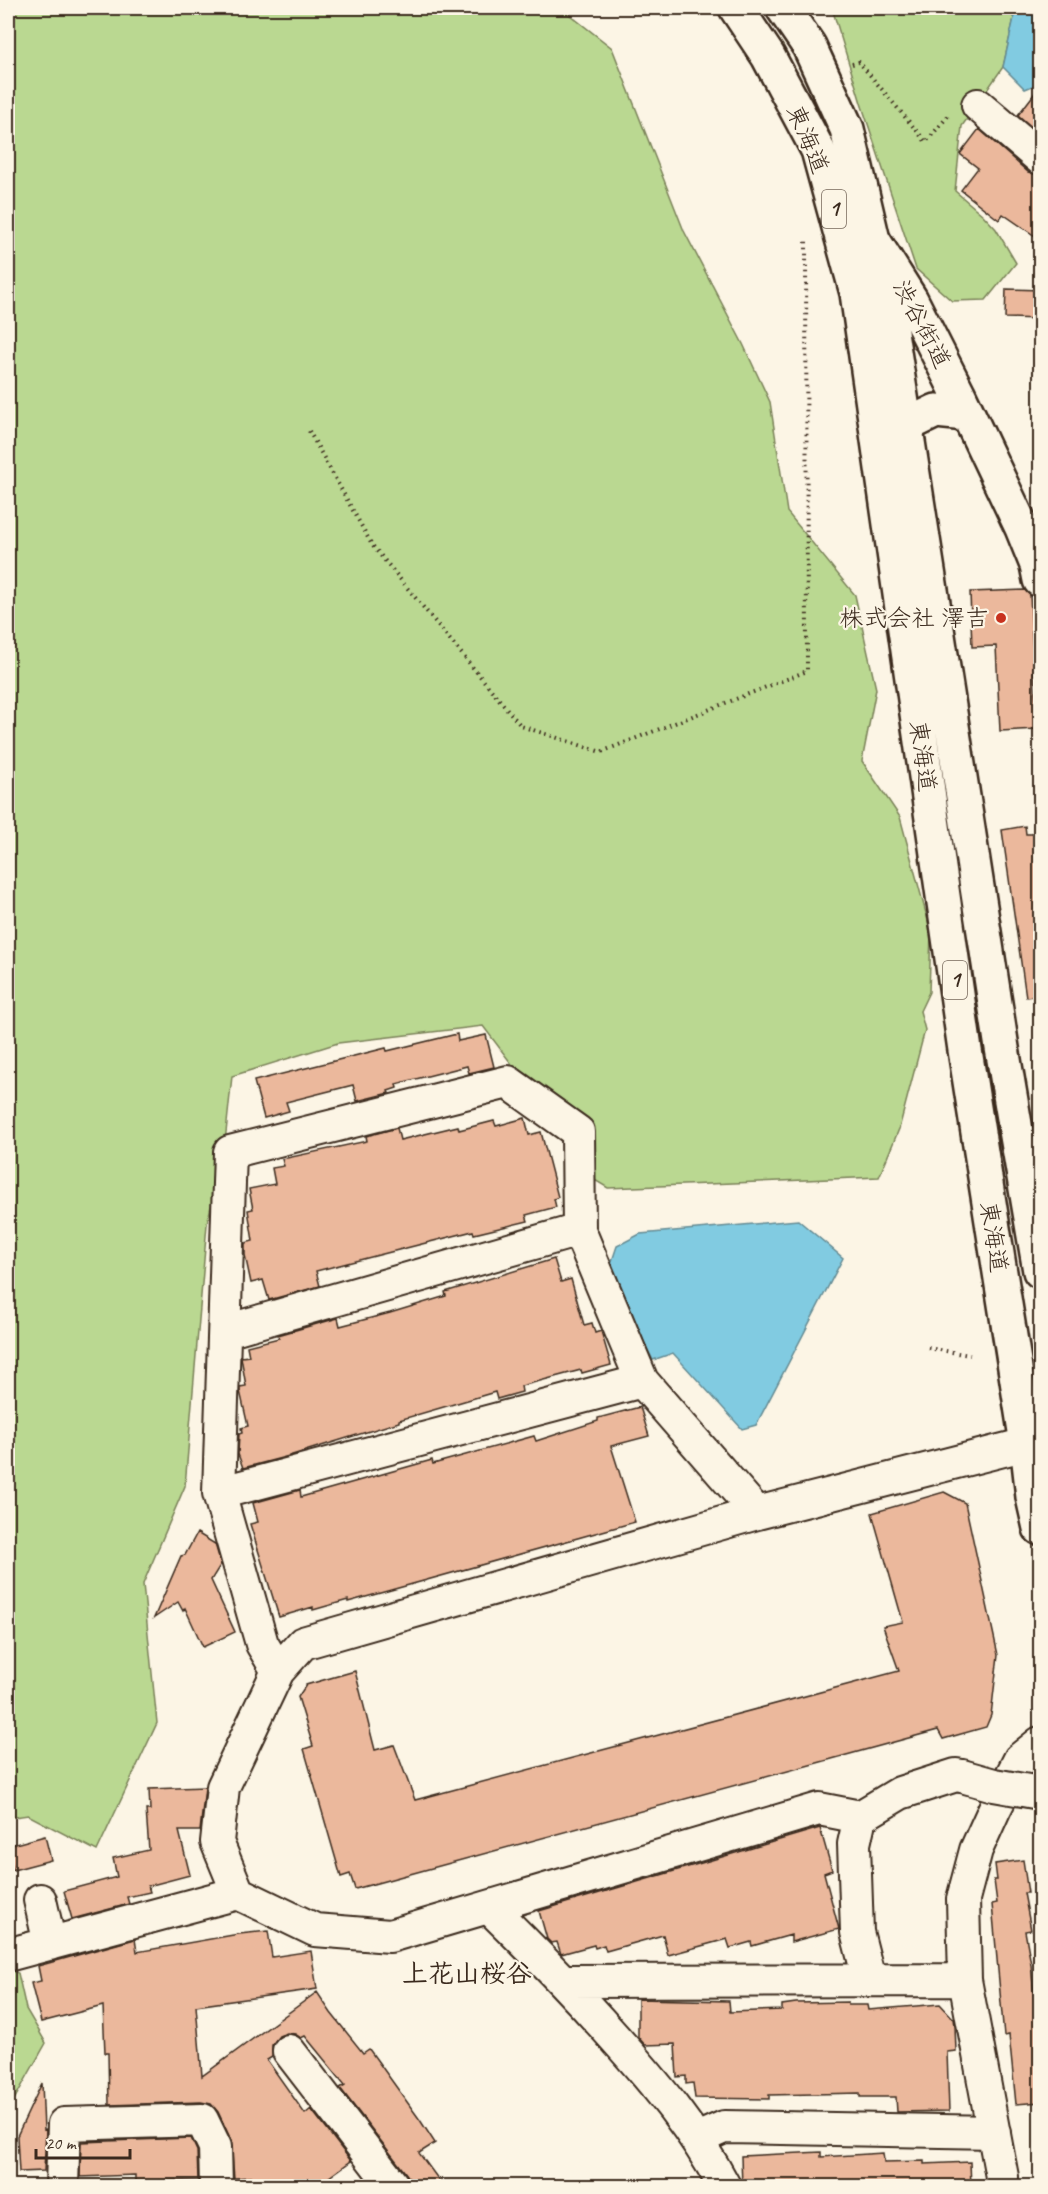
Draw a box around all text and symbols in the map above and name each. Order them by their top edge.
street label: 東海道 [780,100,836,178]
road number: 1 [822,190,846,228]
street label: 渋谷街道 [886,275,958,373]
place label: 株式会社 澤吉 [839,603,989,633]
marker: 株式会社 澤吉 [994,611,1008,625]
street label: 東海道 [903,718,943,794]
road number: 1 [943,961,967,999]
street label: 東海道 [974,1199,1014,1275]
district label: 上花山桜谷 [402,1957,532,1990]
scale bar [36,2122,130,2160]
text: 20 m [45,2132,78,2154]

